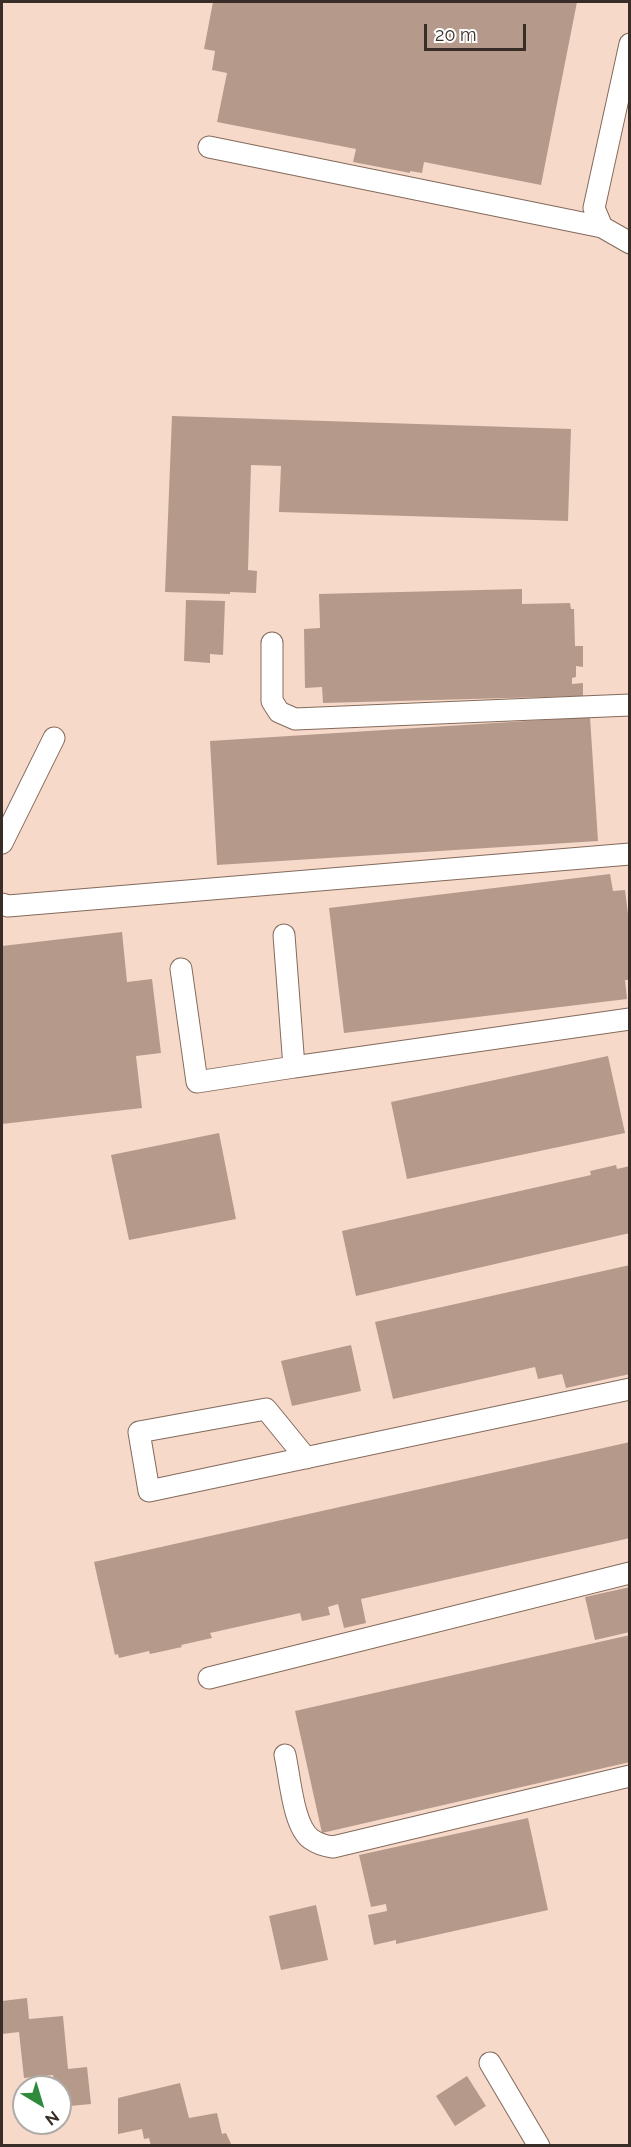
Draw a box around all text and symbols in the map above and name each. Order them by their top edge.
scale bar [427,12,529,50]
text: 20 m [435,24,477,45]
north arrow [12,2075,72,2135]
text: N [41,2107,63,2129]

